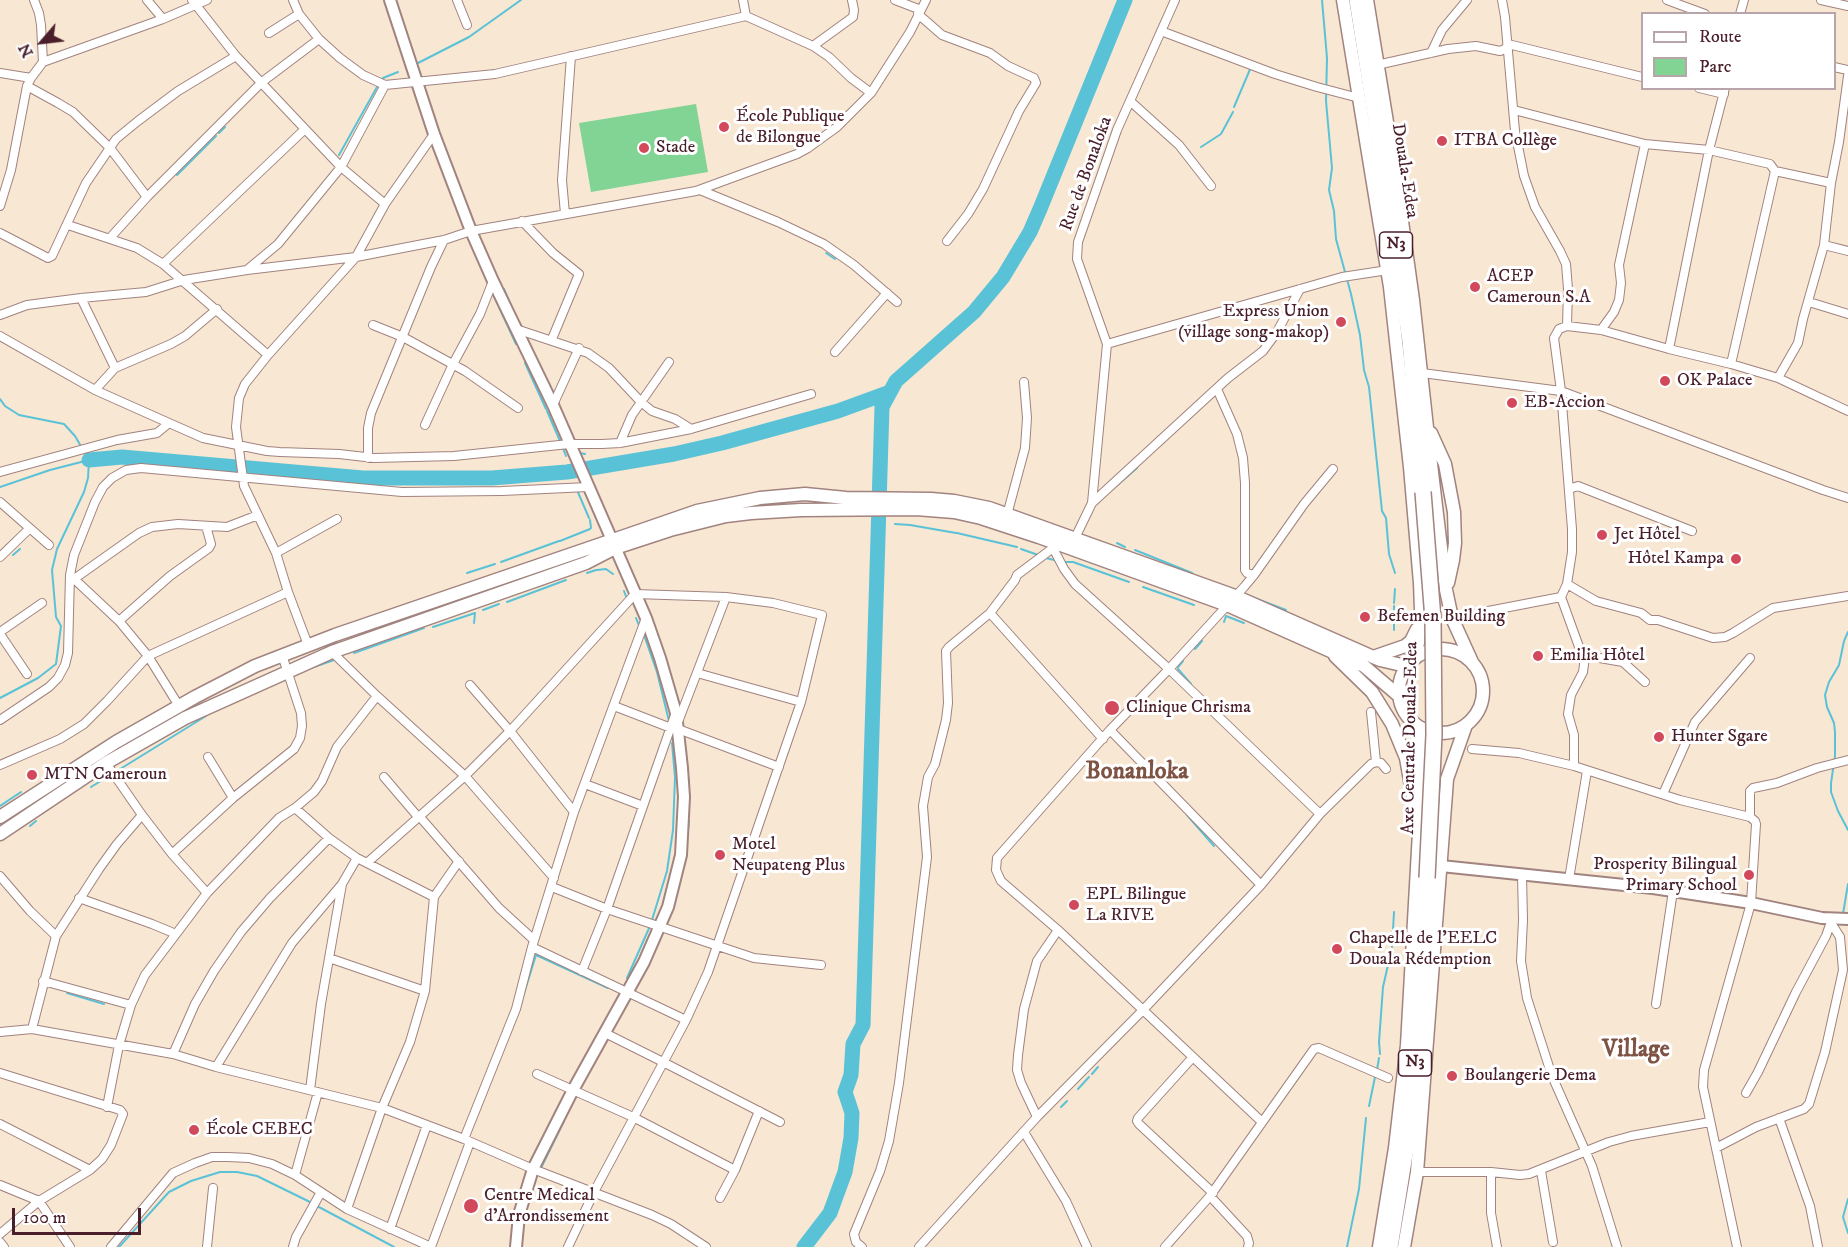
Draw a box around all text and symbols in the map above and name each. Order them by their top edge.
north arrow [12,12,72,72]
legend [1641,12,1836,90]
text: Route [1699,26,1742,48]
text: N [14,40,38,61]
text: Parc [1699,56,1731,78]
place label: École Publique de Bilongue [736,106,844,148]
street label: Rue de Bonaloka [1056,114,1118,234]
marker: École Publique de Bilongue [717,120,731,134]
street label: Douala-Edea [1386,122,1422,220]
place label: ITBA Collège [1454,130,1557,152]
marker: ITBA Collège [1435,134,1449,148]
place label: Stade [656,137,695,159]
marker: Stade [637,141,651,155]
road number: N3 [1380,232,1412,258]
place label: ACEP Cameroun S.A [1487,266,1590,308]
marker: ACEP Cameroun S.A [1468,280,1482,294]
place label: Express Union (village song-makop) [1178,301,1329,344]
marker: Express Union (village song-makop) [1334,315,1348,329]
place label: OK Palace [1677,370,1752,392]
marker: OK Palace [1658,374,1672,388]
place label: EB-Accion [1524,392,1605,414]
marker: EB-Accion [1505,396,1519,410]
place label: Jet Hôtel [1614,524,1680,546]
marker: Jet Hôtel [1595,528,1609,542]
place label: Hôtel Kampa [1627,548,1724,570]
marker: Hôtel Kampa [1729,552,1743,566]
place label: Befemen Building [1377,606,1505,628]
marker: Befemen Building [1358,610,1372,624]
street label: Axe Centrale Douala-Edea [1399,641,1423,835]
place label: Emilia Hôtel [1550,645,1645,667]
marker: Emilia Hôtel [1531,649,1545,663]
place label: Clinique Chrisma [1126,697,1251,719]
marker: Clinique Chrisma [1103,699,1121,717]
place label: Hunter Sgare [1671,726,1768,748]
marker: Hunter Sgare [1652,730,1666,744]
district label: Bonanloka [1086,759,1188,787]
place label: MTN Cameroun [44,764,167,786]
marker: MTN Cameroun [25,768,39,782]
place label: Motel Neupateng Plus [732,834,845,876]
marker: Motel Neupateng Plus [713,848,727,862]
place label: Prosperity Bilingual Primary School [1593,854,1737,896]
marker: Prosperity Bilingual Primary School [1742,868,1756,882]
place label: EPL Bilingue La RIVE [1086,884,1186,926]
marker: EPL Bilingue La RIVE [1067,898,1081,912]
place label: Chapelle de l'EELC Douala Rédemption [1349,928,1497,970]
marker: Chapelle de l'EELC Douala Rédemption [1330,942,1344,956]
district label: Village [1602,1037,1670,1065]
road number: N3 [1398,1050,1432,1076]
place label: Boulangerie Dema [1464,1065,1596,1087]
marker: Boulangerie Dema [1445,1069,1459,1083]
place label: École CEBEC [206,1119,313,1141]
marker: École CEBEC [187,1123,201,1137]
place label: Centre Medical d'Arrondissement [484,1185,609,1228]
scale bar [15,1196,144,1234]
marker: Centre Medical d'Arrondissement [462,1197,480,1215]
text: 100 m [23,1207,66,1229]

